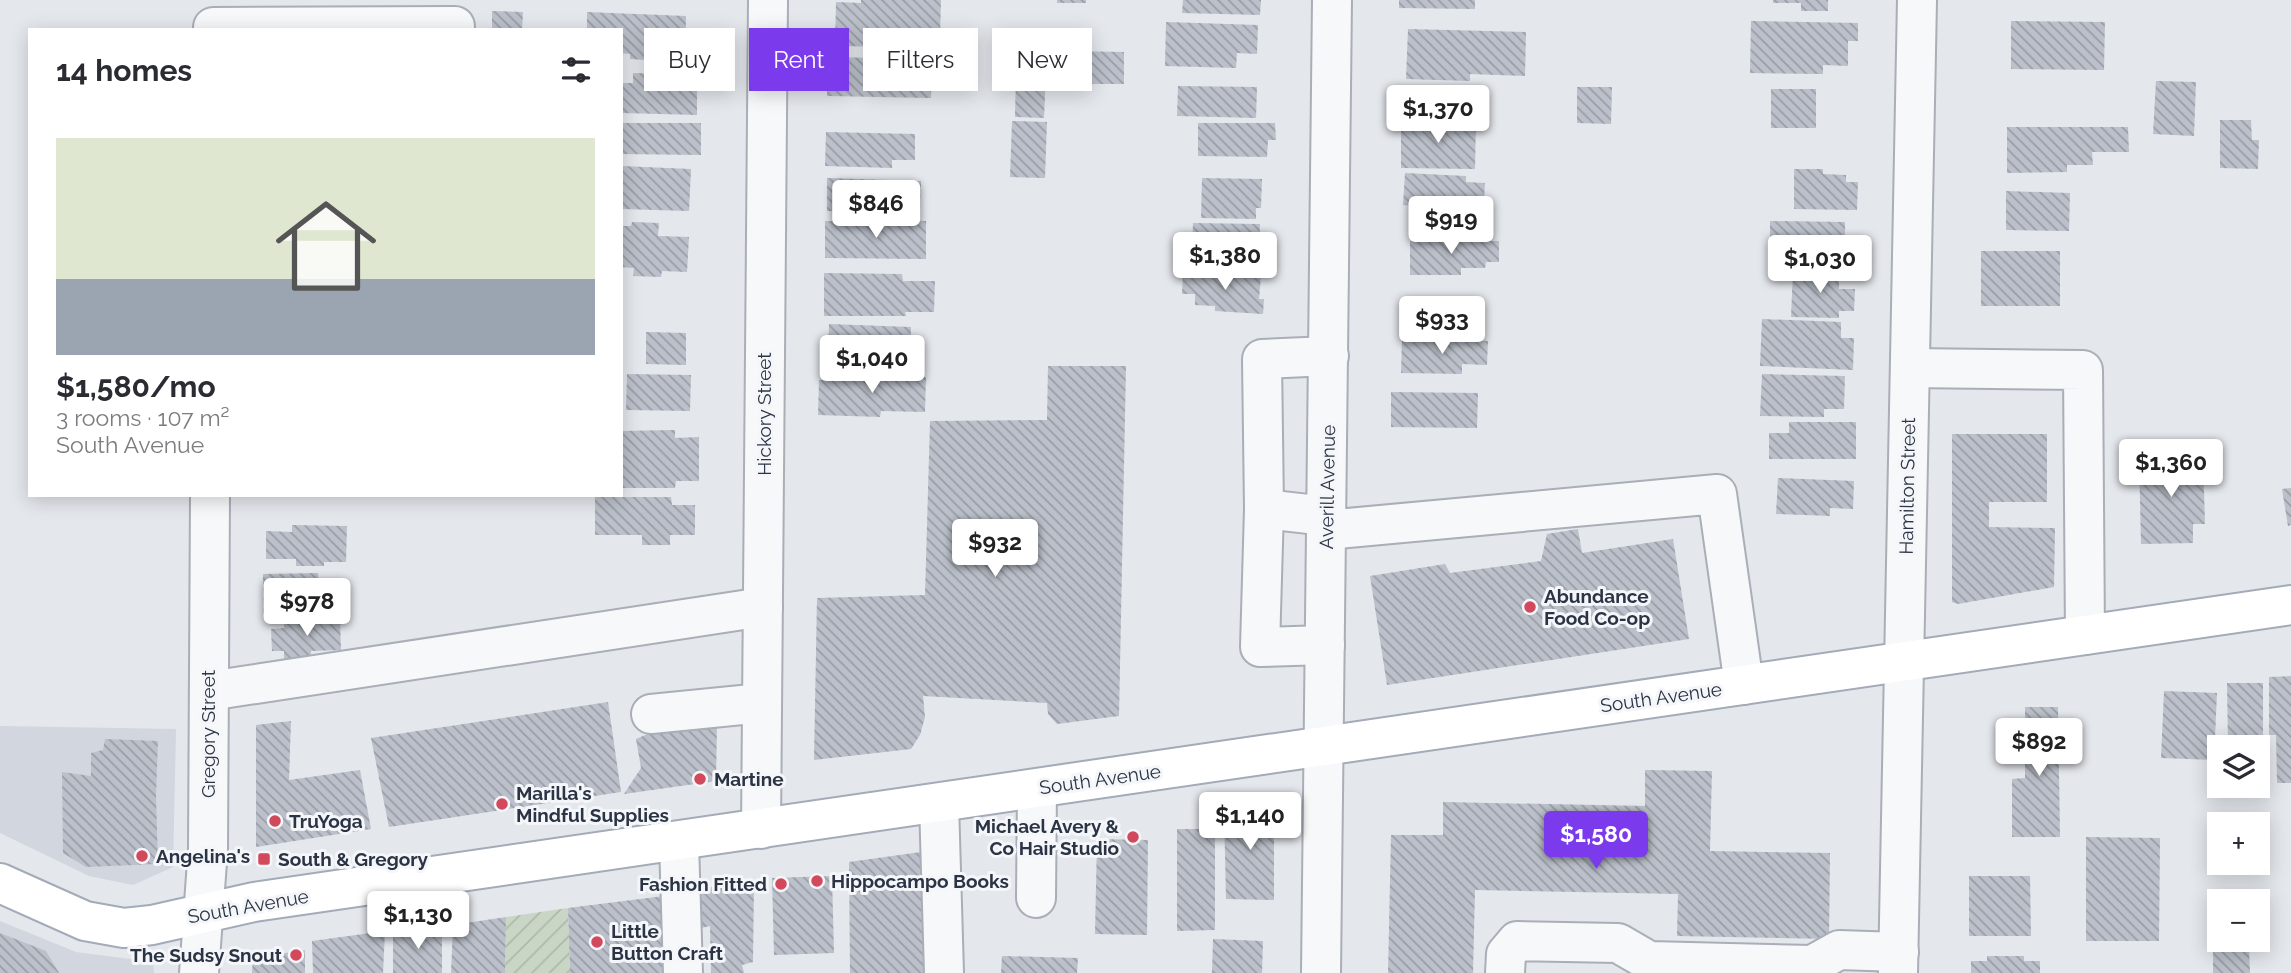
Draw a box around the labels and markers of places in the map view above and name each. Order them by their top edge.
pin: $1,370 [1381,86,1495,145]
pin: $846 [835,180,917,240]
pin: $919 [1410,196,1492,256]
pin: $1,380 [1168,232,1282,292]
pin: $1,030 [1763,236,1877,295]
pin: $933 [1401,296,1483,356]
pin: $1,040 [815,336,929,395]
pin: $1,360 [2114,440,2228,499]
pin: $932 [954,520,1036,579]
pin: $978 [266,578,348,638]
place label: Abundance Food Co-op [1544,585,1650,629]
marker: Abundance Food Co-op [1522,599,1538,615]
pin: $892 [1998,718,2080,778]
place label: Martine [714,768,784,790]
marker: Martine [692,771,708,787]
place label: Marilla's Mindful Supplies [516,782,669,826]
pin: $1,140 [1193,792,1307,852]
marker: Marilla's Mindful Supplies [494,796,510,812]
place label: TruYoga [289,810,363,832]
pin: $1,580 [1539,812,1653,871]
marker: TruYoga [267,813,283,829]
place label: Michael Avery & Co Hair Studio [975,815,1119,859]
marker: Michael Avery & Co Hair Studio [1125,829,1141,845]
place label: Angelina's [156,845,250,867]
marker: Angelina's [134,848,150,864]
place label: South & Gregory [278,848,429,870]
marker: South & Gregory [256,851,272,867]
place label: Hippocampo Books [831,870,1009,892]
place label: Fashion Fitted [639,873,767,895]
marker: Hippocampo Books [809,873,825,889]
marker: Fashion Fitted [773,876,789,892]
pin: $1,130 [361,892,475,951]
place label: Little Button Craft [611,920,724,964]
marker: Little Button Craft [589,934,605,950]
place label: The Sudsy Snout [130,944,283,966]
marker: The Sudsy Snout [288,947,304,963]

